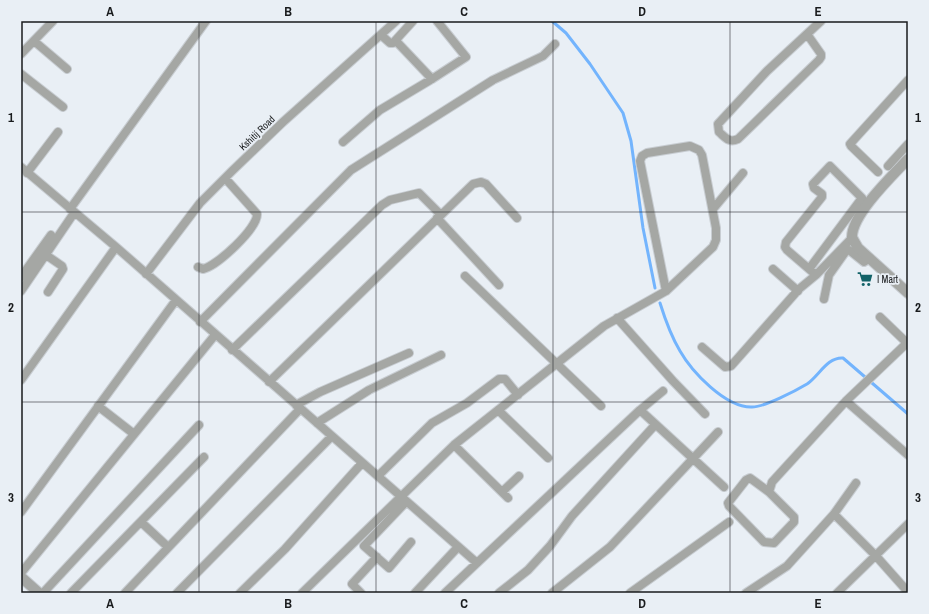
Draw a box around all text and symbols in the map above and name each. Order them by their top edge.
text: A [106,3,114,20]
text: B [284,3,292,20]
text: C [460,3,468,20]
text: D [638,3,646,20]
text: E [814,3,822,20]
text: 1 [8,109,14,126]
text: 1 [915,109,921,126]
street label: Kshitij Road [236,113,278,153]
supermarket icon: I Mart [856,270,874,288]
place label: I Mart [877,273,899,286]
text: 2 [8,299,14,316]
text: 2 [915,299,921,316]
text: 3 [8,489,14,506]
text: 3 [915,489,921,506]
text: A [106,595,114,612]
text: B [284,595,292,612]
text: C [460,595,468,612]
text: D [638,595,646,612]
text: E [814,595,822,612]

